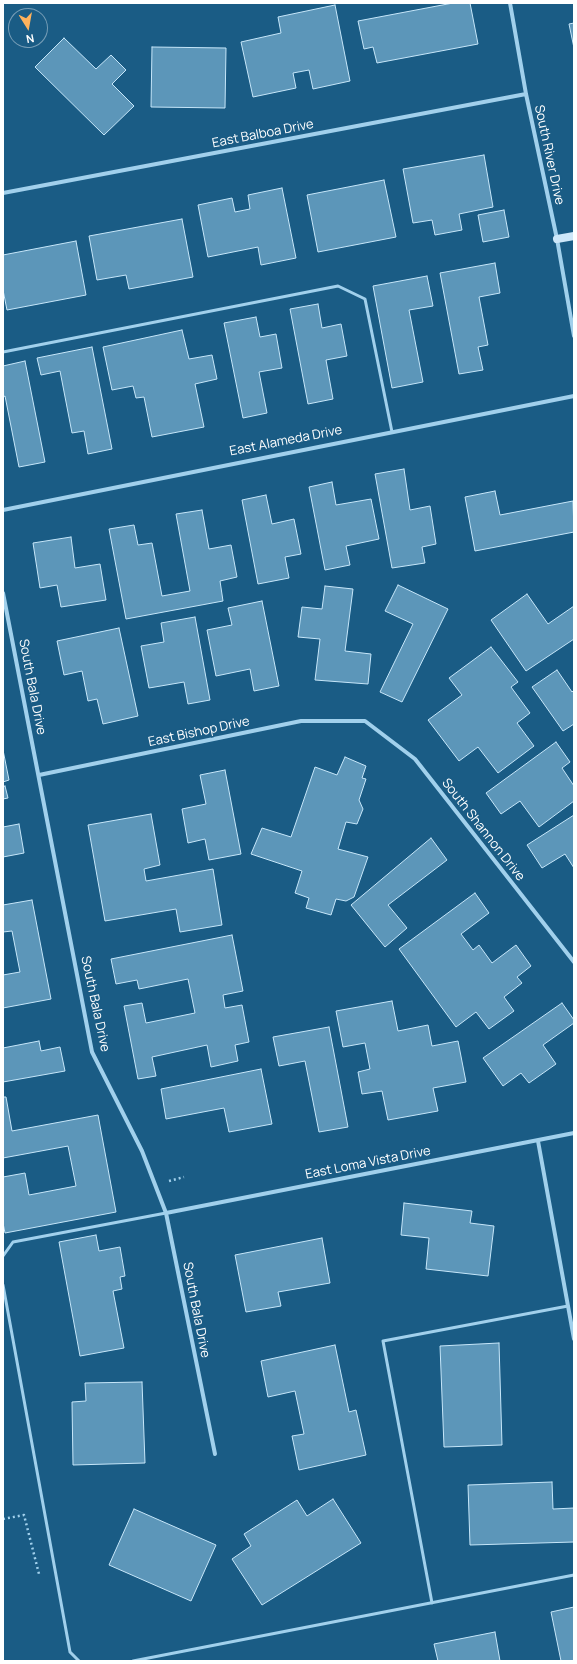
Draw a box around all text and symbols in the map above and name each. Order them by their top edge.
north arrow [8,8,48,48]
text: N [25,31,36,47]
street label: South River Drive [531,104,567,206]
street label: East Balboa Drive [211,117,315,151]
street label: East Alameda Drive [228,422,344,460]
street label: South Bala Drive [15,638,49,736]
street label: East Bishop Drive [147,714,251,750]
street label: South Shannon Drive [438,776,528,884]
street label: South Bala Drive [77,955,113,1053]
street label: East Loma Vista Drive [304,1143,432,1183]
street label: South Bala Drive [179,1261,213,1359]

